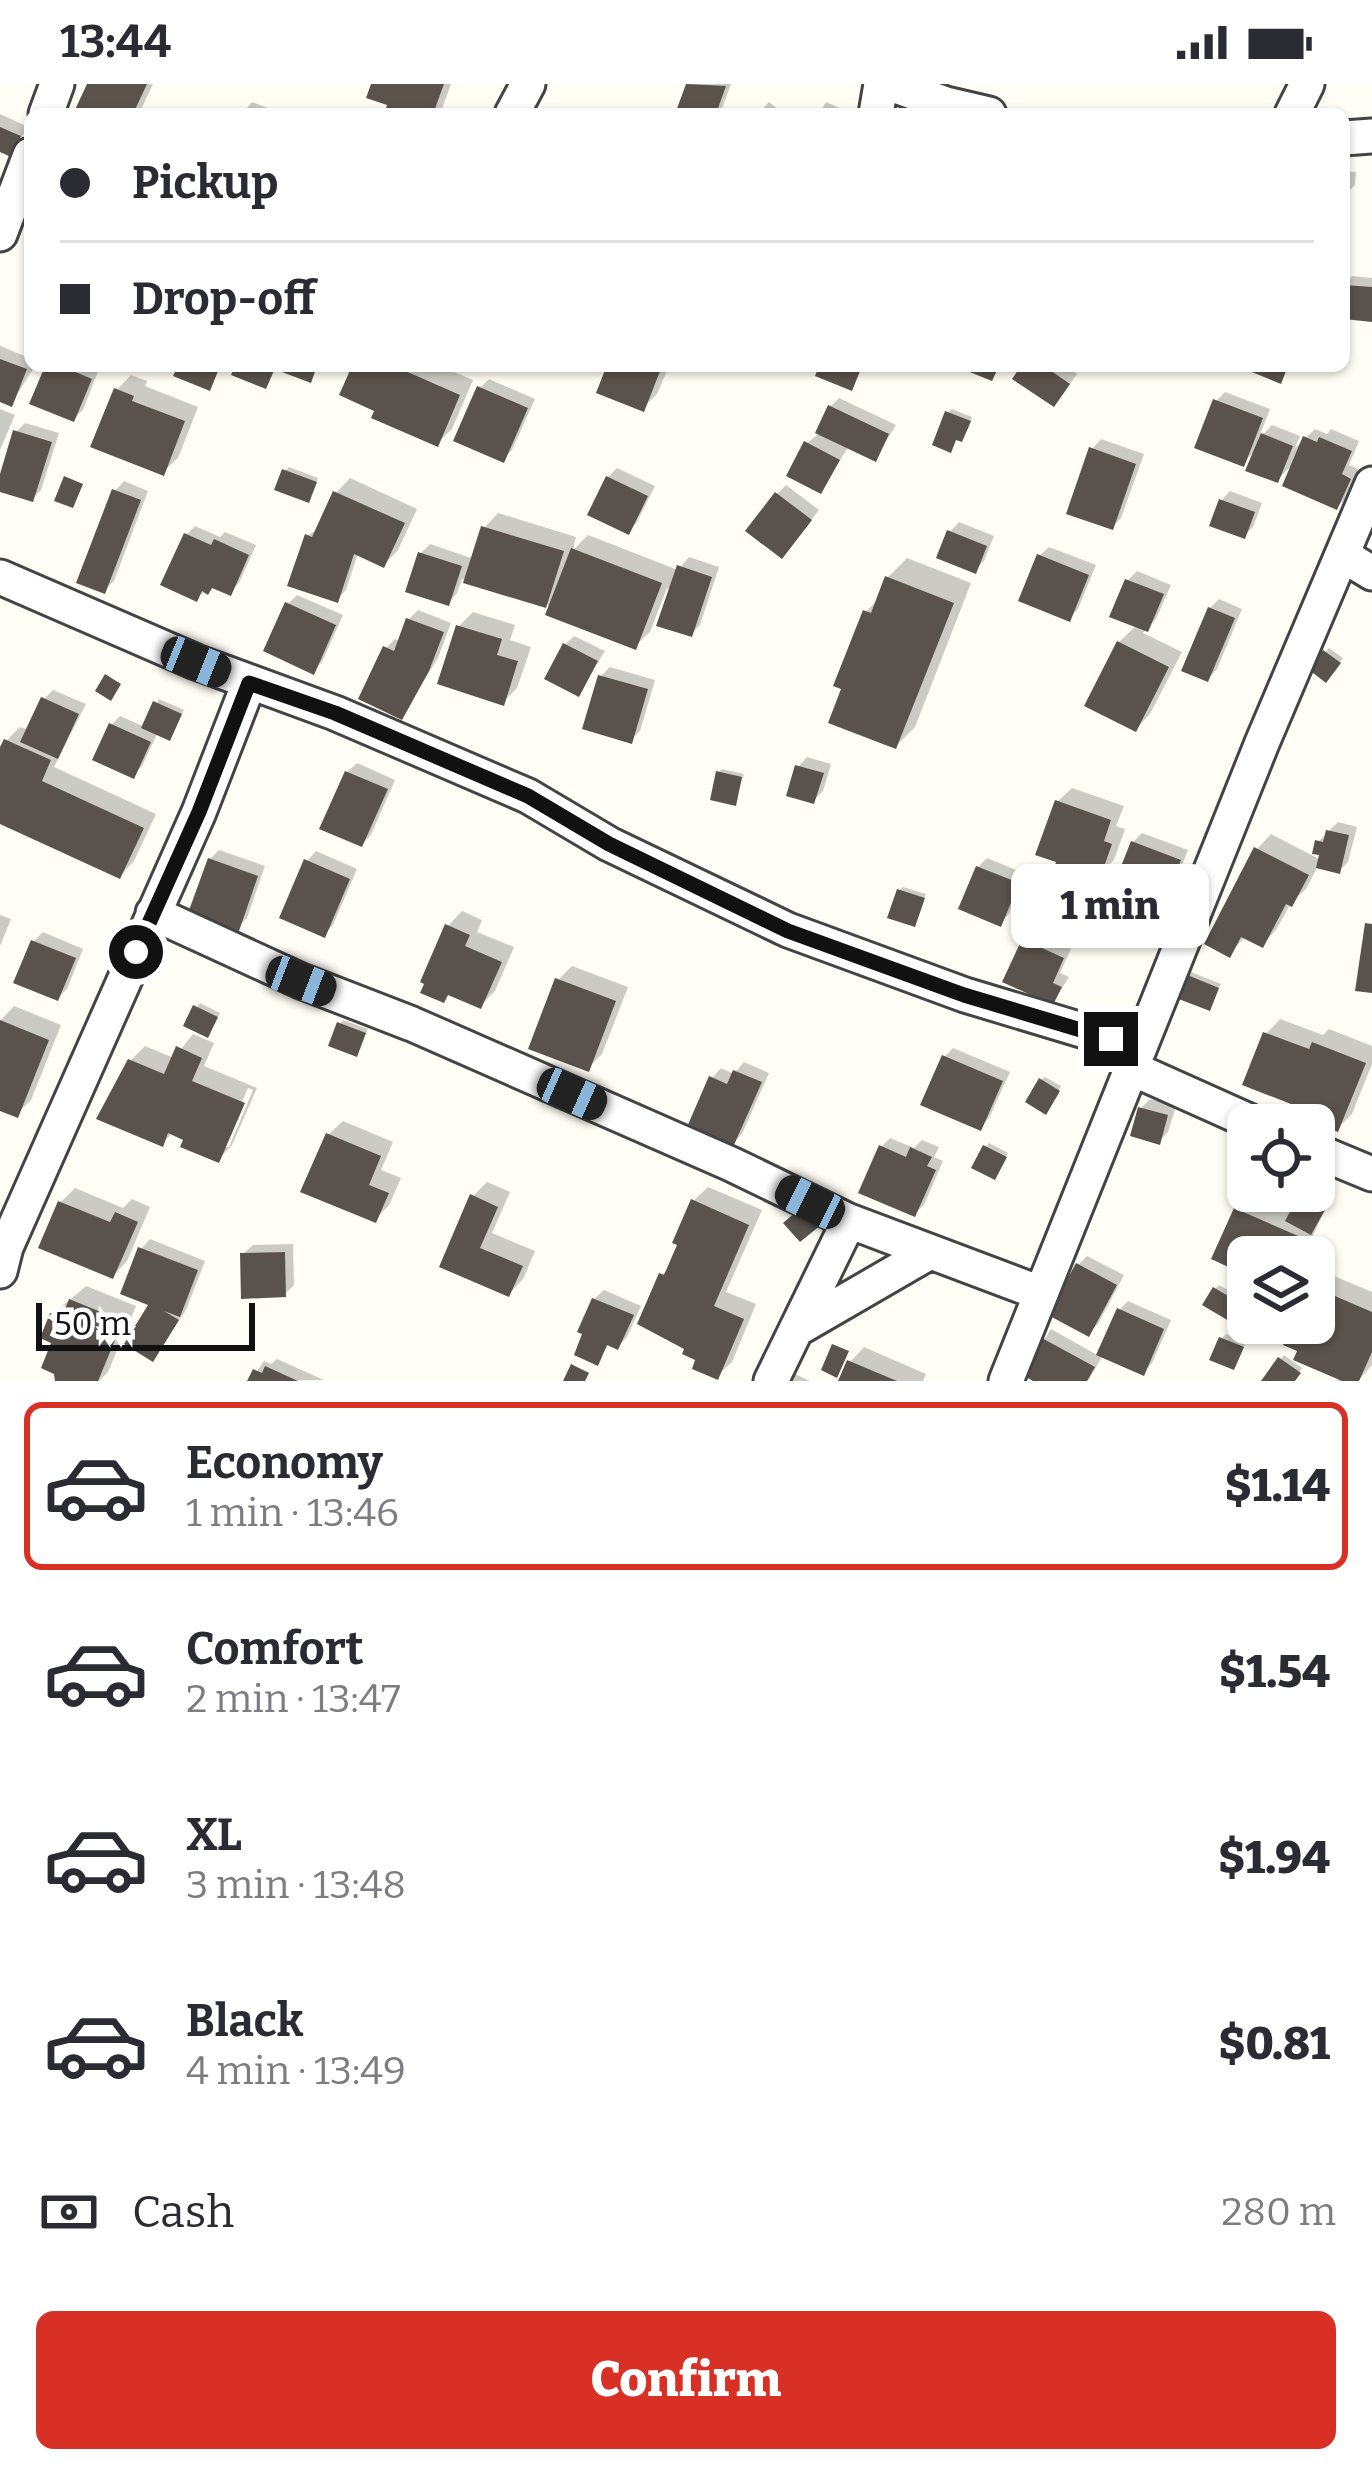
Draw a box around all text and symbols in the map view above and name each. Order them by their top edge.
text: 13:44 [60,15,171,69]
text: Pickup [132,156,278,210]
text: Drop-off [132,272,316,326]
car [156,632,236,692]
callout: 1 min [1012,865,1210,949]
text: 1 min [1060,883,1160,929]
route start [109,925,163,979]
car [261,951,341,1011]
route end [1084,1012,1138,1066]
car [532,1063,612,1125]
map controls [1227,1104,1335,1344]
button: locate [1227,1104,1335,1212]
car [770,1170,850,1234]
button: layers [1227,1236,1335,1344]
scale bar [36,1297,255,1350]
text: 50 m [54,1304,131,1344]
icon: car [42,1432,150,1540]
text: Economy [186,1436,383,1490]
text: $1.14 [1225,1459,1330,1513]
text: 1 min · 13:46 [186,1490,399,1536]
icon: car [42,1618,150,1726]
text: Comfort [186,1622,364,1676]
text: $1.54 [1219,1645,1330,1699]
text: 2 min · 13:47 [186,1676,401,1722]
icon: car [42,1804,150,1912]
text: XL [186,1808,242,1862]
text: $1.94 [1218,1831,1330,1885]
text: 3 min · 13:48 [186,1862,406,1908]
icon: car [42,1990,150,2098]
text: Black [186,1994,303,2048]
text: $0.81 [1219,2017,1330,2071]
text: 4 min · 13:49 [186,2048,406,2094]
icon: cash [36,2179,102,2245]
text: Cash [132,2185,234,2239]
text: 280 m [1221,2189,1336,2235]
button: Confirm [36,2311,1336,2449]

